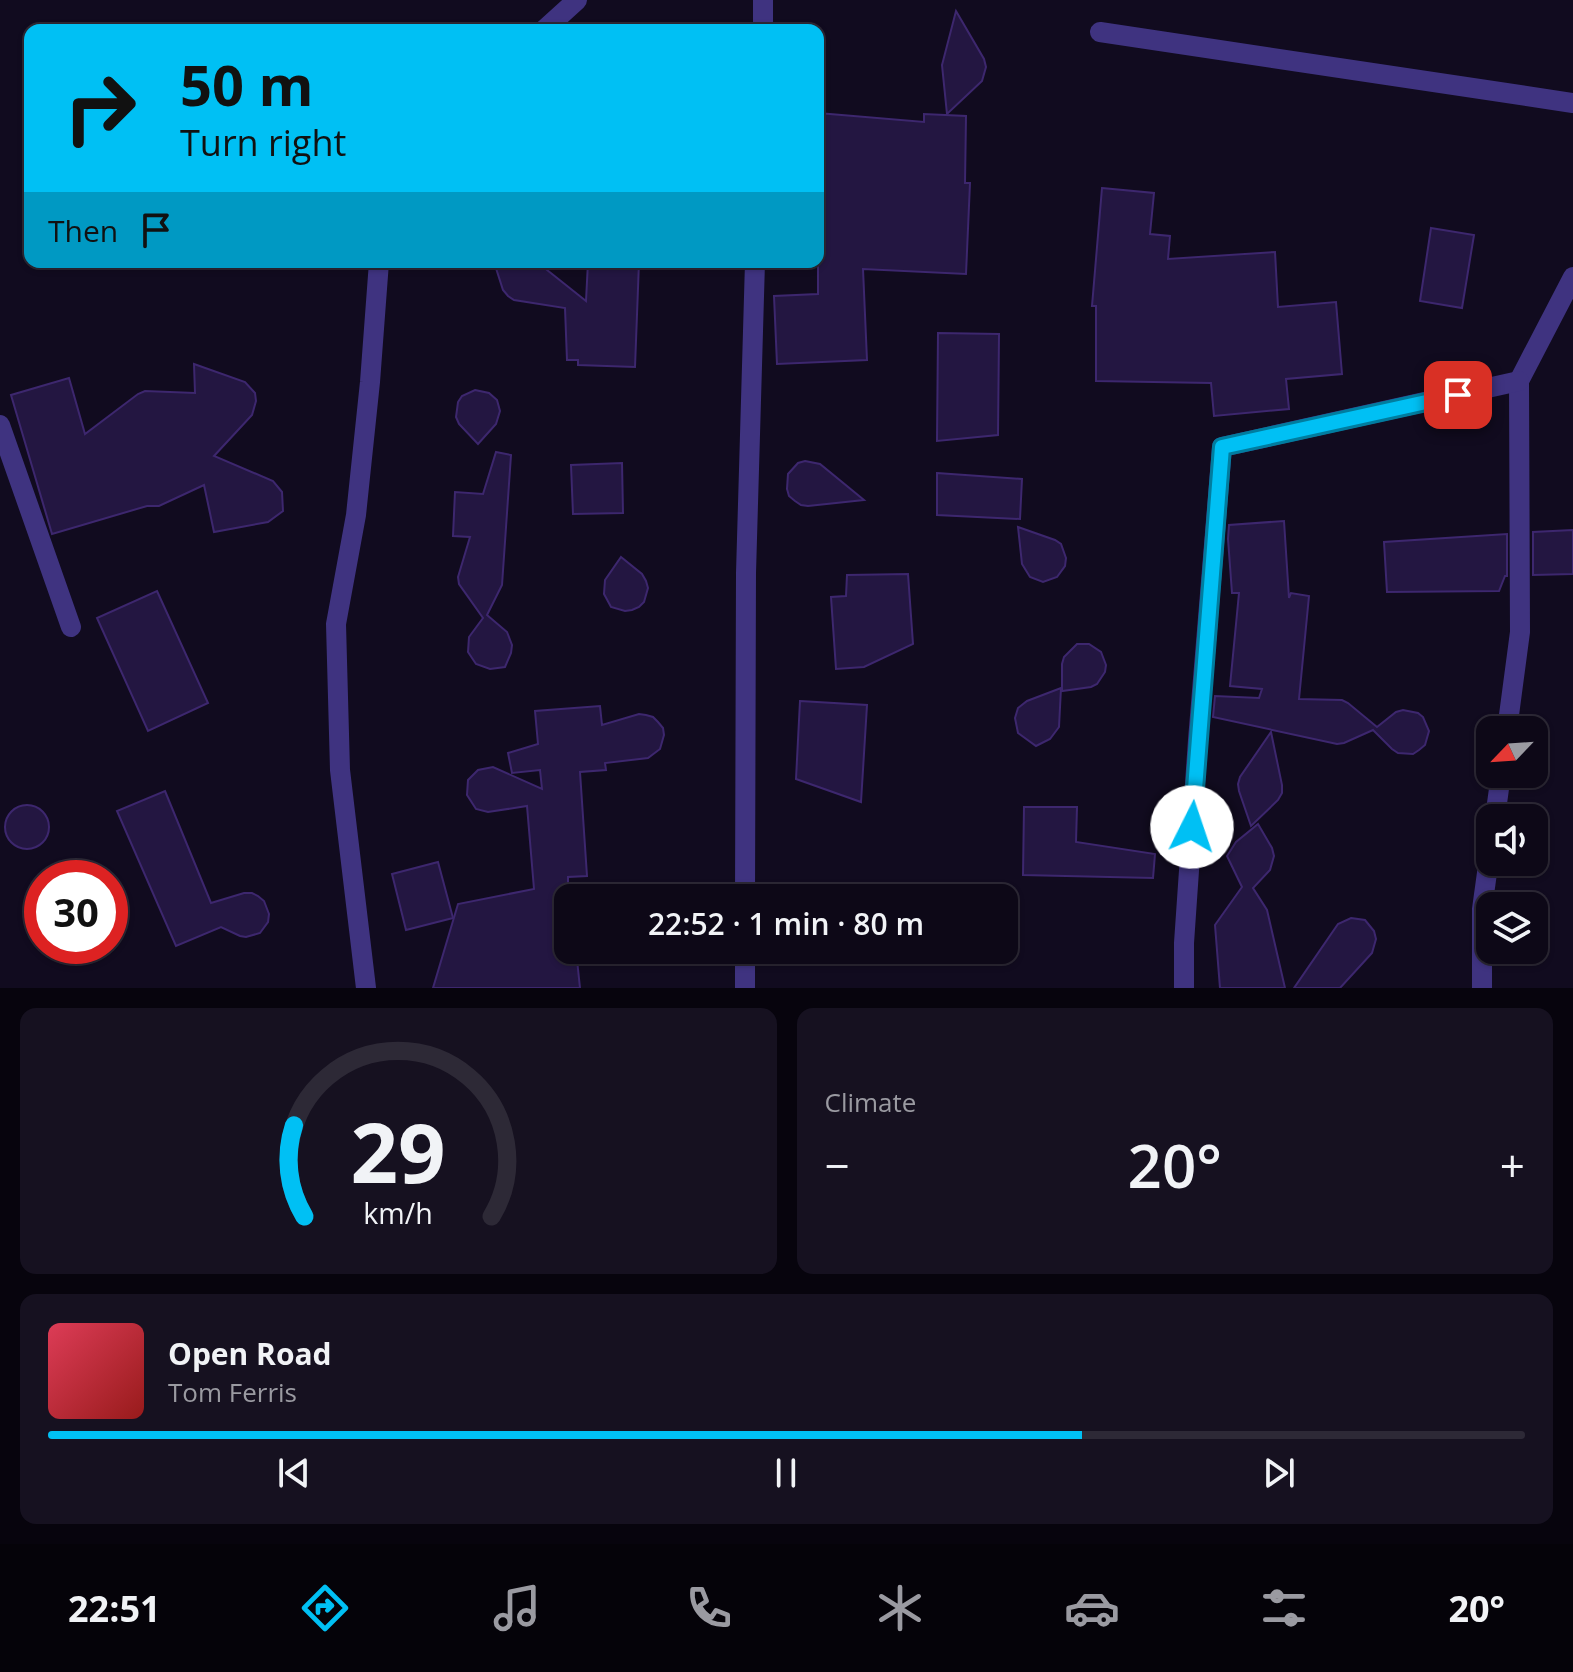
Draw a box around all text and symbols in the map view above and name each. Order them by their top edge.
text: 50 m [180,46,314,122]
icon: right [48,56,152,160]
text: Turn right [180,118,346,167]
icon: arrive [134,208,178,252]
text: Then [48,210,118,251]
pin [1424,361,1492,429]
icon: arrive [1436,373,1480,417]
north arrow [1476,716,1548,788]
map controls [1476,716,1548,964]
position arrow [1150,785,1234,869]
button: sound [1476,804,1548,876]
speed limit sign: 30 [24,860,128,964]
button: layers [1476,892,1548,964]
text: 22:52 · 1 min · 80 m [648,903,924,944]
text: Climate [825,1084,916,1120]
text: 29 [351,1094,446,1207]
text: 20° [1128,1124,1222,1206]
text: − [825,1135,850,1195]
text: + [1500,1135,1525,1195]
text: km/h [364,1193,433,1232]
text: Open Road [168,1333,332,1374]
text: Tom Ferris [168,1374,297,1410]
icon: previous [272,1451,316,1495]
icon: pause [764,1451,808,1495]
icon: next [1257,1451,1301,1495]
icon: directions [297,1580,353,1636]
icon: music [489,1580,545,1636]
icon: phone [681,1580,737,1636]
icon: climate [872,1580,928,1636]
icon: car [1064,1580,1120,1636]
icon: filters [1256,1580,1312,1636]
text: 22:51 [68,1584,161,1633]
text: 20° [1448,1584,1505,1633]

